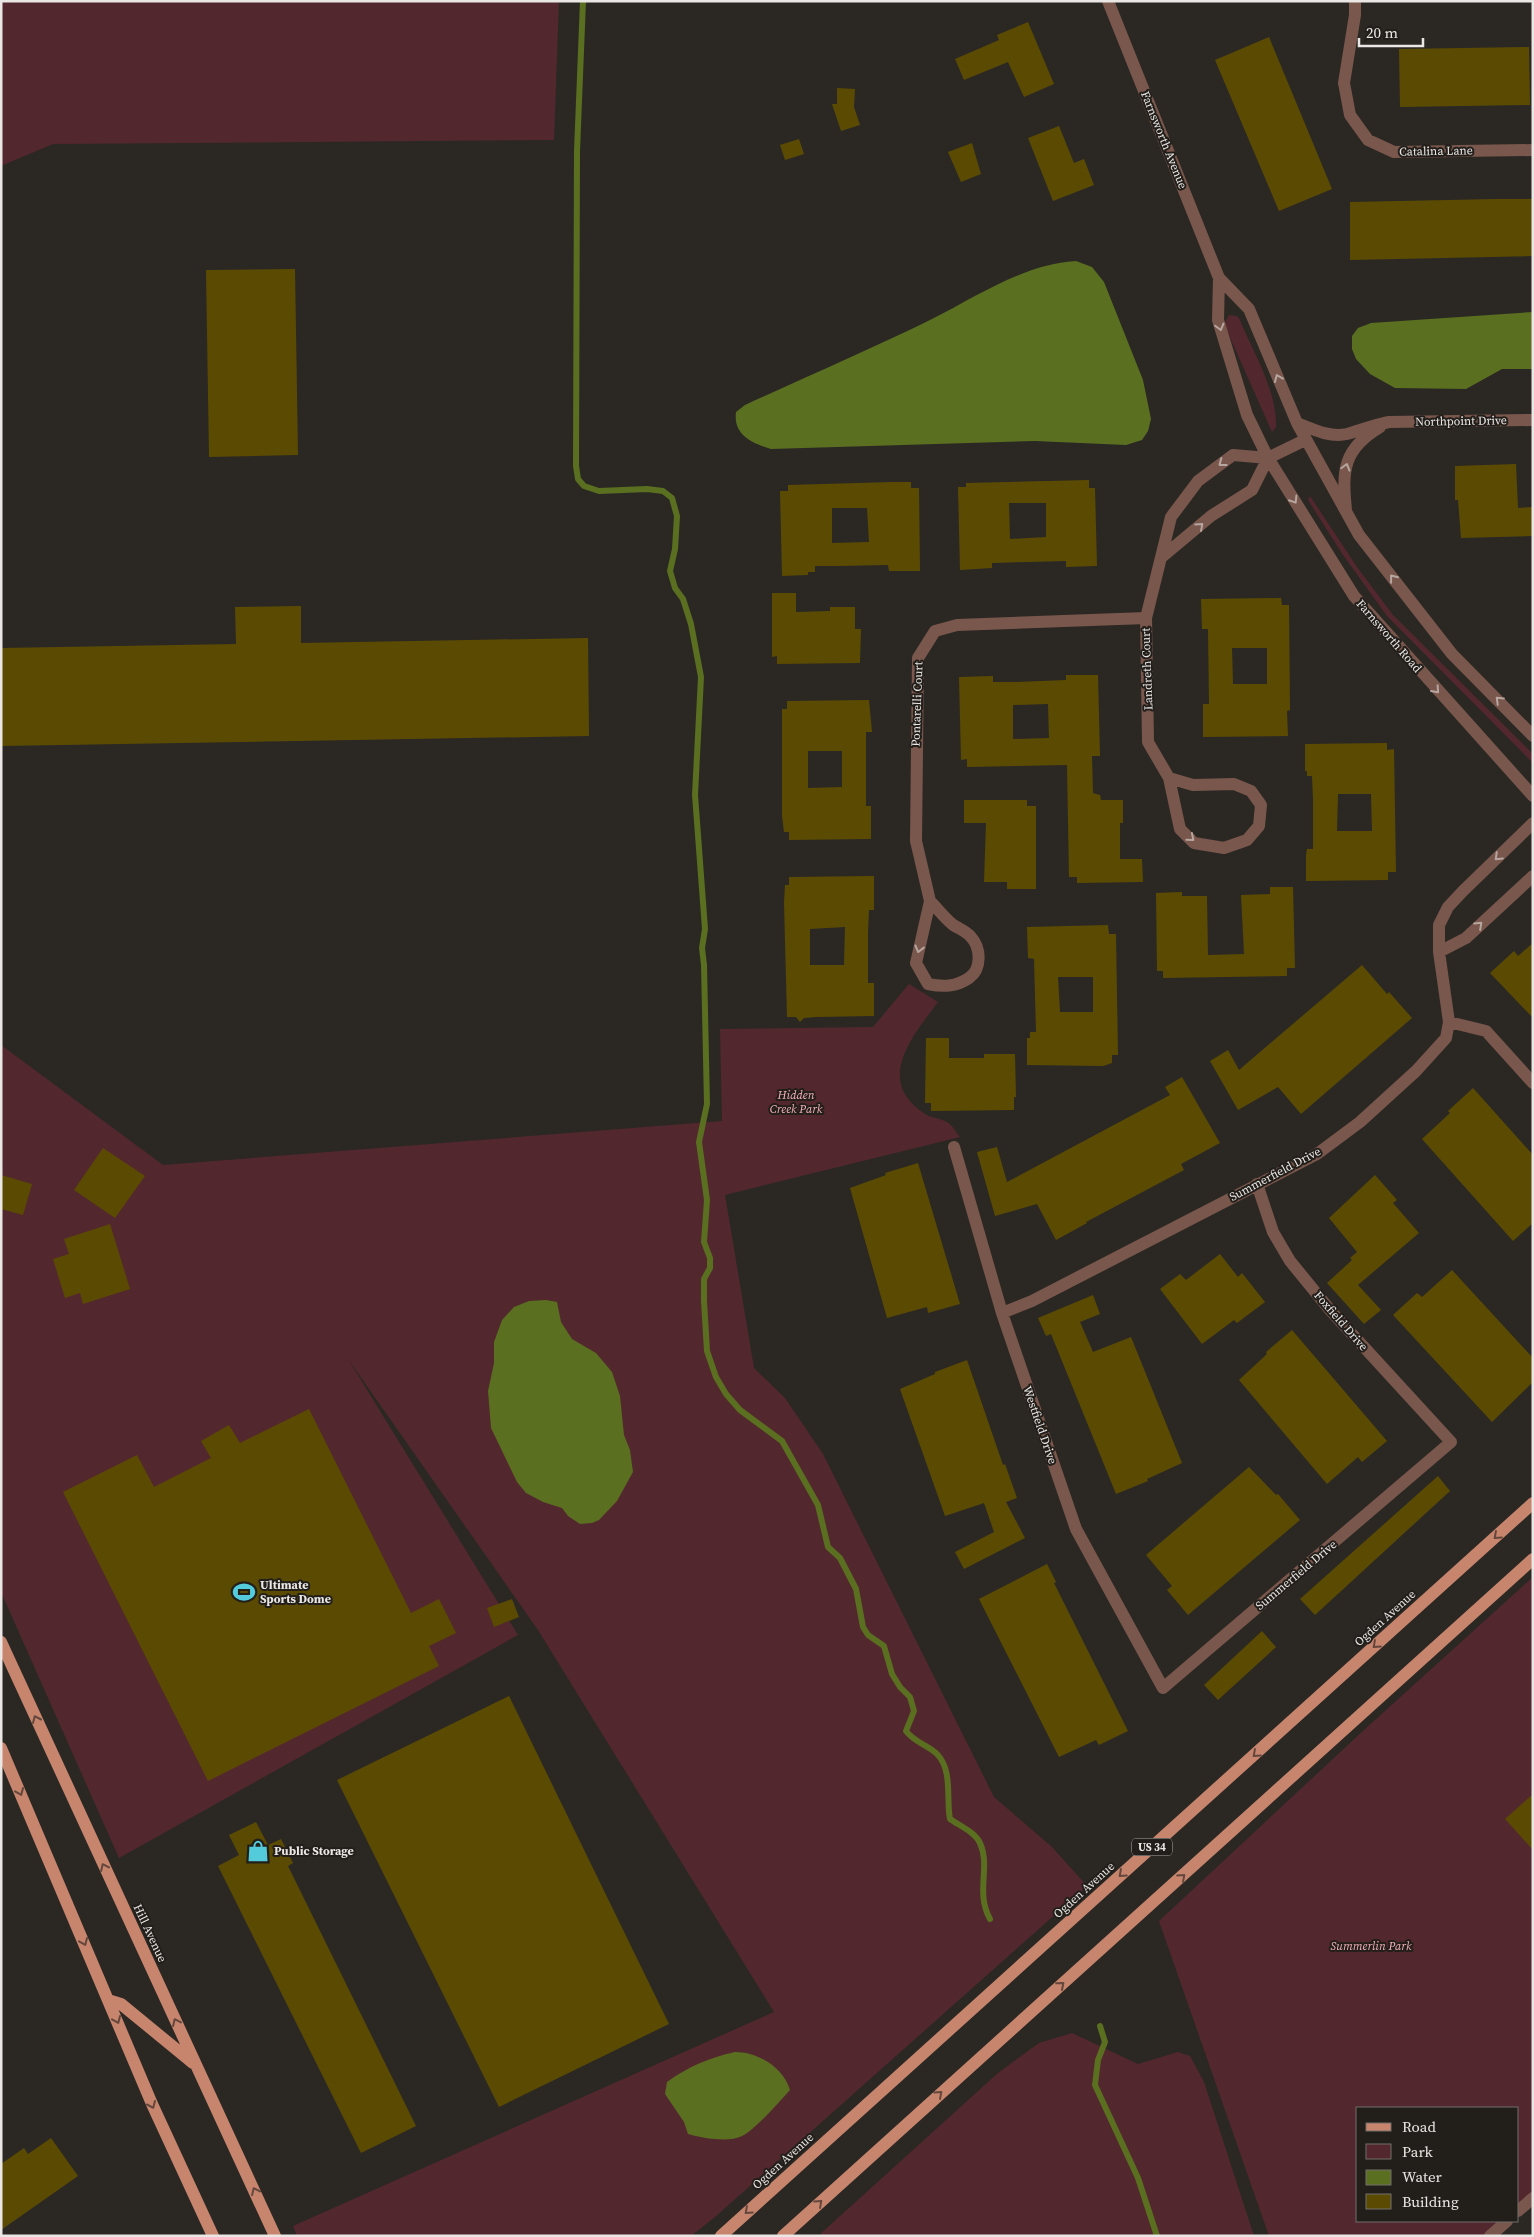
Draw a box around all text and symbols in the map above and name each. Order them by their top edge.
scale bar [1359,15,1423,47]
text: 20 m [1366,22,1398,43]
street label: Farnsworth Avenue [1137,89,1191,191]
street label: Catalina Lane [1399,142,1473,160]
one-way arrow [1215,322,1225,330]
one-way arrow [1273,374,1284,383]
street label: Northpoint Drive [1415,412,1507,430]
one-way arrow [1218,457,1228,466]
one-way arrow [1340,462,1351,471]
one-way arrow [1287,494,1297,503]
one-way arrow [1194,523,1203,532]
one-way arrow [1390,575,1398,584]
street label: Farnsworth Road [1353,596,1425,676]
street label: Landreth Court [1138,627,1156,711]
street label: Pontarelli Court [908,661,926,747]
one-way arrow [1431,684,1440,693]
one-way arrow [1496,697,1505,706]
one-way arrow [1185,832,1194,841]
one-way arrow [1495,851,1504,860]
one-way arrow [1474,922,1483,931]
one-way arrow [914,944,925,953]
park label: Hidden Creek Park [770,1087,823,1117]
street label: Summerfield Drive [1227,1143,1323,1205]
street label: Foxfield Drive [1311,1288,1371,1354]
street label: Westfield Drive [1019,1384,1061,1466]
one-way arrow [1493,1530,1502,1539]
street label: Summerfield Drive [1252,1536,1340,1614]
place label: Ultimate Sports Dome [260,1577,331,1607]
sports icon: Ultimate Sports Dome [231,1579,257,1605]
street label: Ogden Avenue [1351,1586,1419,1650]
one-way arrow [1373,1639,1382,1648]
one-way arrow [31,1715,42,1724]
one-way arrow [1252,1748,1261,1757]
one-way arrow [15,1788,25,1796]
shop icon: Public Storage [245,1838,271,1864]
road number: US 34 [1132,1838,1172,1855]
place label: Public Storage [274,1843,354,1859]
street label: Ogden Avenue [1050,1858,1118,1922]
one-way arrow [100,1863,110,1872]
one-way arrow [1118,1868,1127,1877]
one-way arrow [1176,1874,1185,1883]
street label: Hill Avenue [130,1901,170,1965]
one-way arrow [77,1937,88,1946]
park label: Summerlin Park [1330,1938,1412,1954]
one-way arrow [1055,1982,1064,1991]
one-way arrow [110,2015,121,2024]
one-way arrow [172,2019,182,2028]
one-way arrow [934,2090,943,2099]
one-way arrow [146,2100,157,2109]
legend [1356,2107,1519,2222]
text: Road [1402,2116,1436,2137]
street label: Ogden Avenue [749,2129,817,2193]
text: Park [1402,2141,1434,2162]
text: Water [1402,2166,1443,2187]
one-way arrow [250,2187,261,2196]
text: Building [1402,2191,1459,2212]
one-way arrow [814,2200,823,2209]
one-way arrow [744,2205,753,2214]

